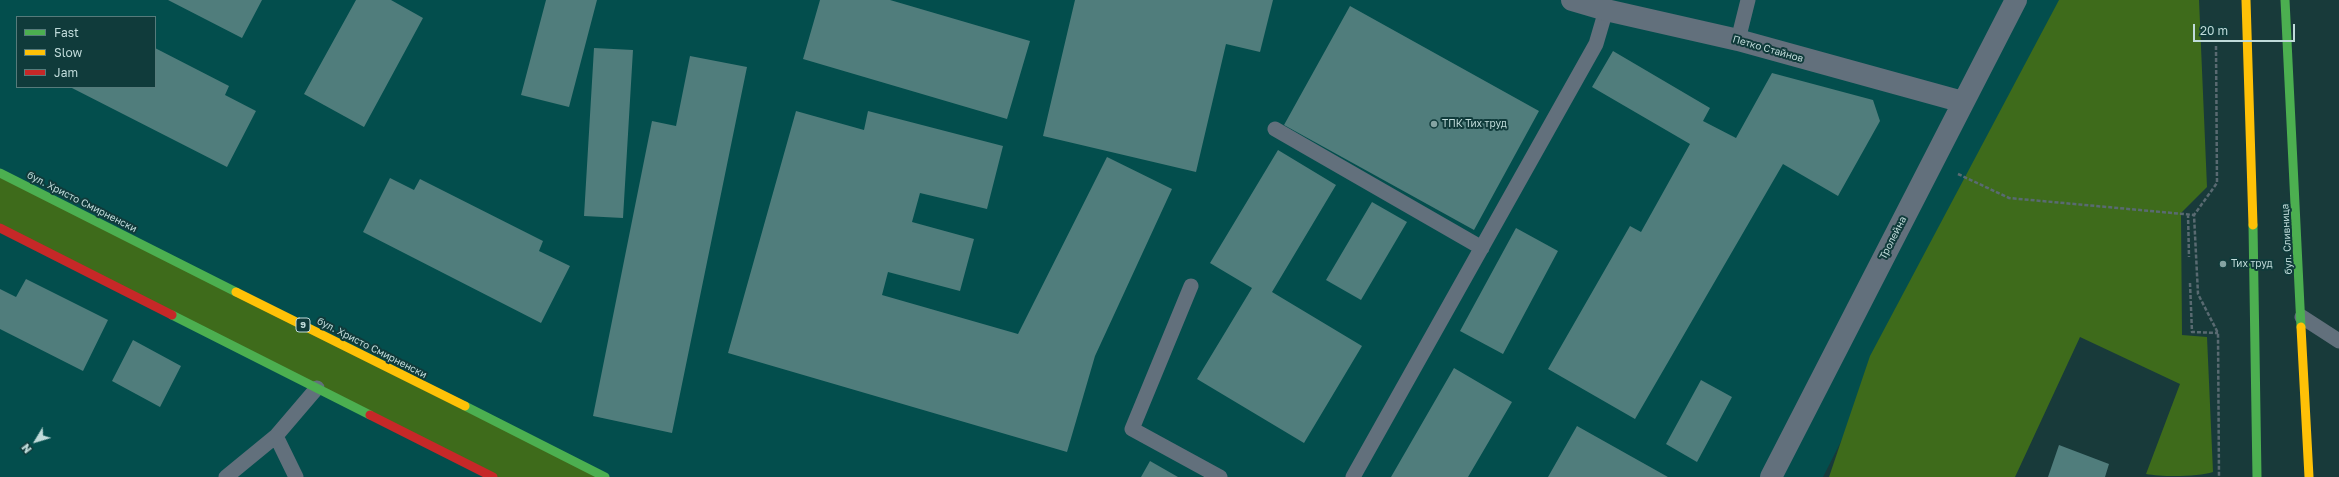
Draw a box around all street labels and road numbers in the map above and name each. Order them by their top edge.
street label: Петко Стайнов [1731,33,1805,65]
street label: бул. Христо Смирненски [25,169,139,235]
street label: бул. Сливница [2279,203,2295,275]
street label: Тролейна [1877,214,1909,262]
street label: бул. Христо Смирненски [315,315,429,381]
road number: 9 [296,318,310,332]

